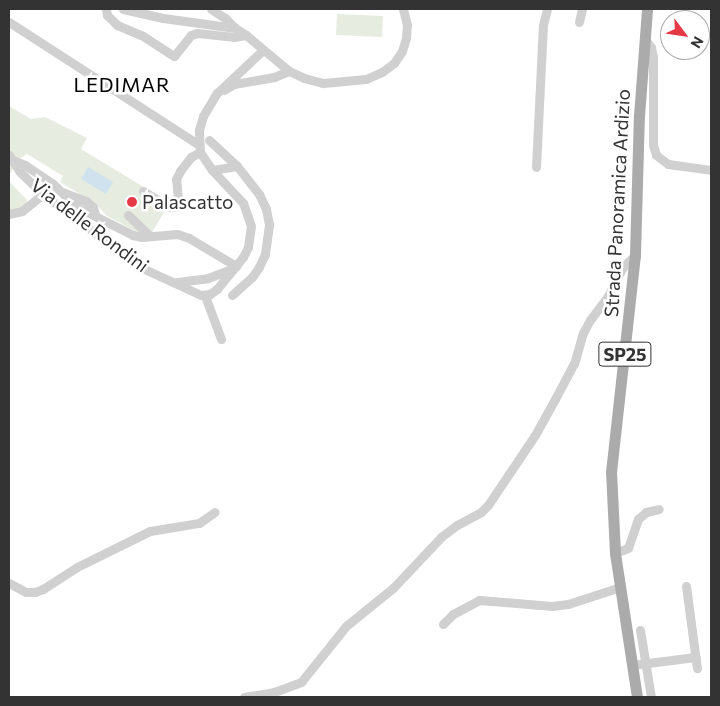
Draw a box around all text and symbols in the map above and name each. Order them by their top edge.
north arrow [660,10,710,60]
text: N [687,34,707,51]
district label: LEDIMAR [73,72,171,96]
street label: Strada Panoramica Ardizio [600,88,634,318]
street label: Via delle Rondini [27,173,153,277]
place label: Palascatto [142,191,233,213]
marker: Palascatto [126,196,138,208]
road number: SP25 [598,338,652,369]

